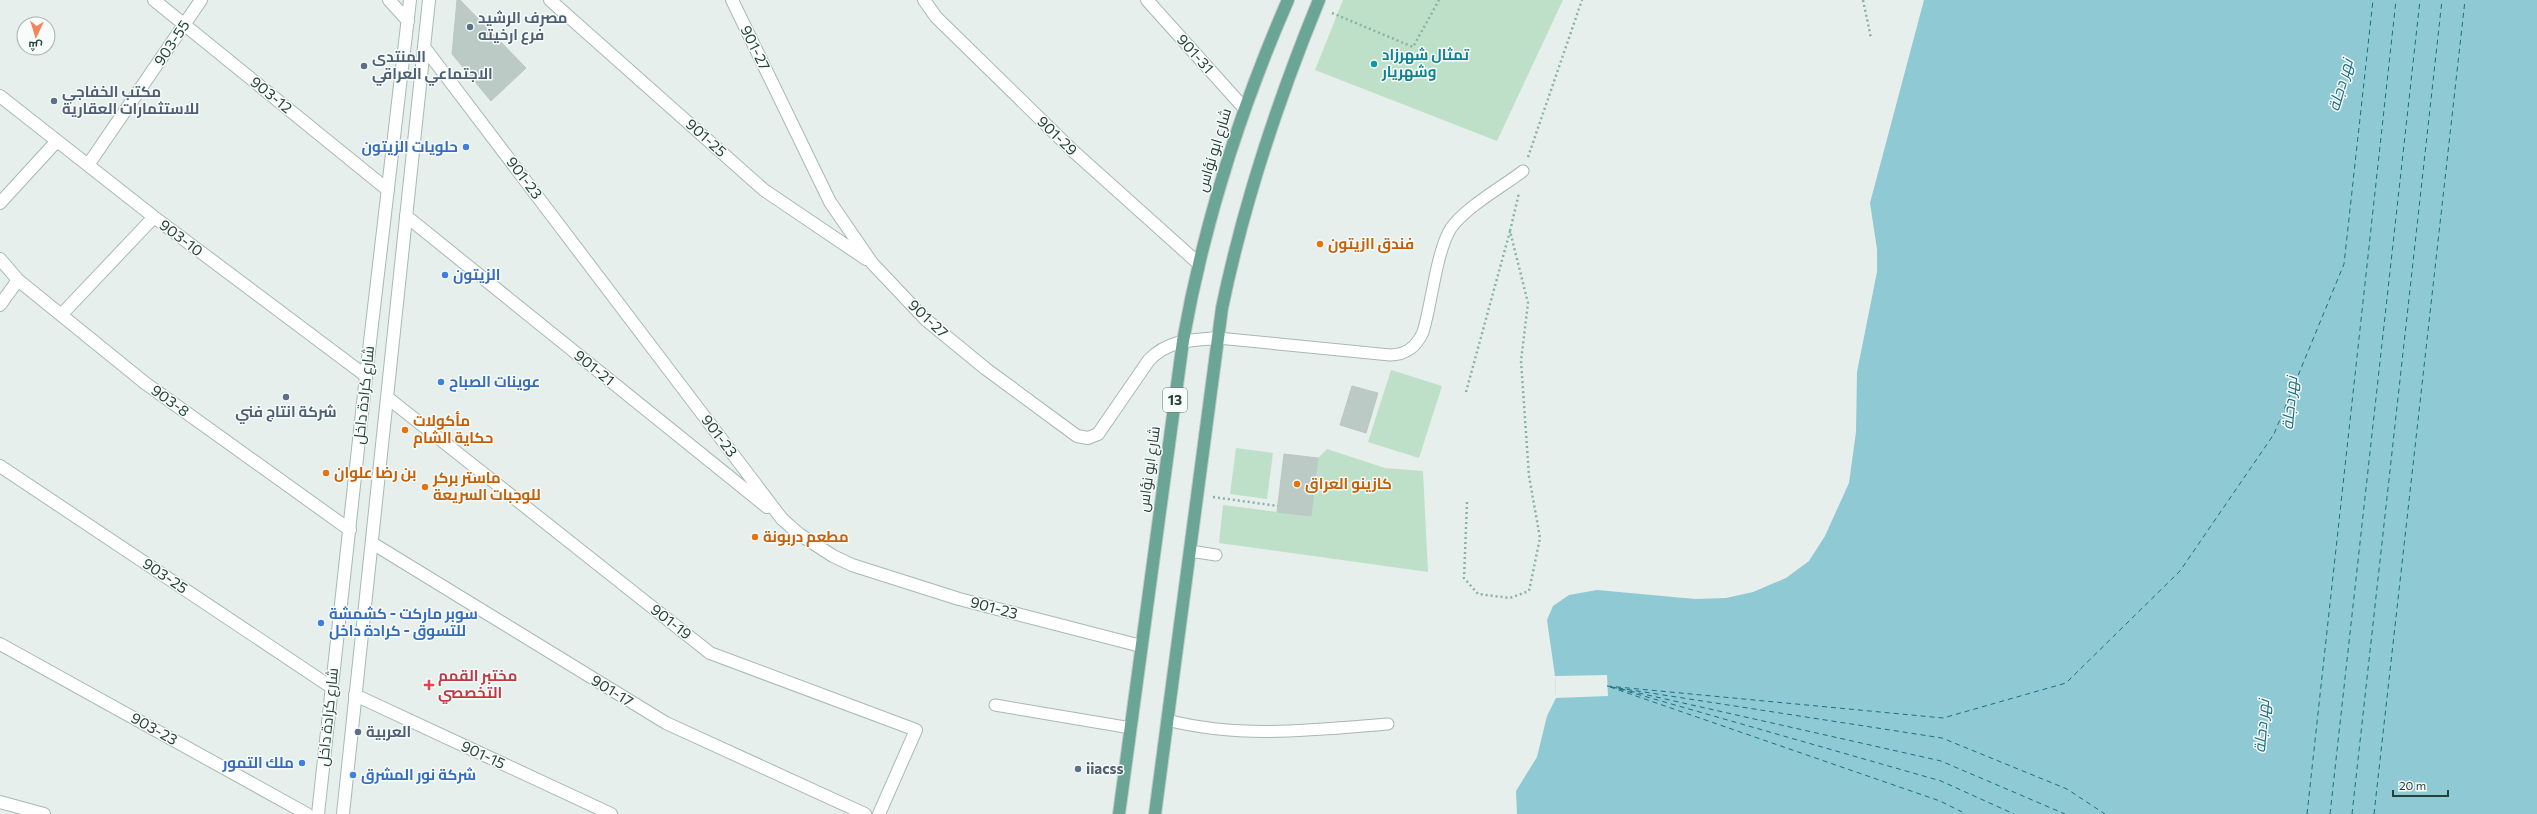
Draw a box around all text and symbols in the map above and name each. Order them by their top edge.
place label: مصرف الرشيد فرع ارخيته [478,8,568,45]
north arrow [16,16,56,56]
street label: 903-55 [149,16,193,69]
marker: مصرف الرشيد فرع ارخيته [465,22,475,32]
street label: 901-27 [737,22,775,73]
street label: 901-31 [1173,30,1218,77]
text: ش [28,39,43,53]
place label: تمثال شهرزاد وشهريار [1381,45,1469,81]
place label: المنتدى الاجتماعي العراقي [372,47,493,86]
water label: نهر دجلة [2323,55,2357,113]
marker: تمثال شهرزاد وشهريار [1369,59,1379,69]
marker: المنتدى الاجتماعي العراقي [359,61,369,71]
street label: 903-12 [247,72,296,116]
place label: مكتب الخفاجي للاستثمارات العقارية [62,82,199,118]
marker: مكتب الخفاجي للاستثمارات العقارية [49,96,59,106]
street label: شارع ابو نؤاس [1192,106,1237,195]
street label: 901-29 [1034,112,1082,159]
street label: 901-25 [683,114,731,160]
place label: حلويات الزيتون [361,137,458,156]
marker: حلويات الزيتون [461,142,471,152]
street label: 901-23 [503,153,547,202]
street label: 903-10 [156,215,207,259]
place label: فندق اازيتون [1328,234,1414,253]
marker: فندق اازيتون [1315,239,1325,249]
place label: الزيتون [453,265,500,284]
marker: الزيتون [440,270,450,280]
street label: 901-27 [905,295,952,341]
street label: شارع كرادة داخل [349,345,380,445]
street label: 901-21 [571,346,618,389]
place label: عوينات الصباح [449,372,540,392]
water label: نهر دجلة [2277,374,2301,431]
marker: عوينات الصباح [436,377,446,387]
street label: 903-8 [148,380,193,420]
road number: 13 [1163,388,1187,412]
marker: شركة انتاج فني [281,392,291,402]
place label: شركة انتاج فني [235,402,337,424]
place label: مأكولات حكاية الشام [413,411,493,448]
street label: 901-23 [698,411,742,460]
marker: مأكولات حكاية الشام [400,425,410,435]
street label: شارع ابو نؤاس [1133,425,1166,513]
place label: بن رضا علوان [334,463,416,482]
marker: بن رضا علوان [321,468,331,478]
place label: ماستر بركر للوجبات السريعة [432,468,541,504]
place label: كازينو العراق [1305,474,1392,493]
marker: كازينو العراق [1292,479,1302,489]
marker: ماستر بركر للوجبات السريعة [420,482,430,492]
place label: مطعم دربونة [763,527,849,547]
marker: مطعم دربونة [750,532,760,542]
street label: 903-25 [140,554,192,597]
street label: 901-23 [968,592,1020,622]
street label: 901-19 [647,600,696,643]
place label: سوبر ماركت - كشمشة للتسوق - كرادة داخل [329,604,478,640]
marker: سوبر ماركت - كشمشة للتسوق - كرادة داخل [316,618,326,628]
place label: مختبر القمم التخصصي [438,666,517,704]
street label: شارع كرادة داخل [313,667,344,767]
street label: 901-17 [588,670,637,710]
marker: مختبر القمم التخصصي [423,679,435,691]
water label: نهر دجلة [2249,697,2273,754]
street label: 903-23 [128,708,181,748]
place label: العربية [366,722,411,741]
marker: العربية [353,727,363,737]
street label: 901-15 [458,736,508,772]
place label: ملك التمور [221,753,294,772]
marker: ملك التمور [297,758,307,768]
place label: iiacss [1086,759,1123,777]
marker: iiacss [1073,764,1083,774]
place label: شركة نور المشرق [361,765,476,784]
marker: شركة نور المشرق [348,770,358,780]
scale bar [2393,772,2448,798]
text: 20 m [2399,778,2426,792]

